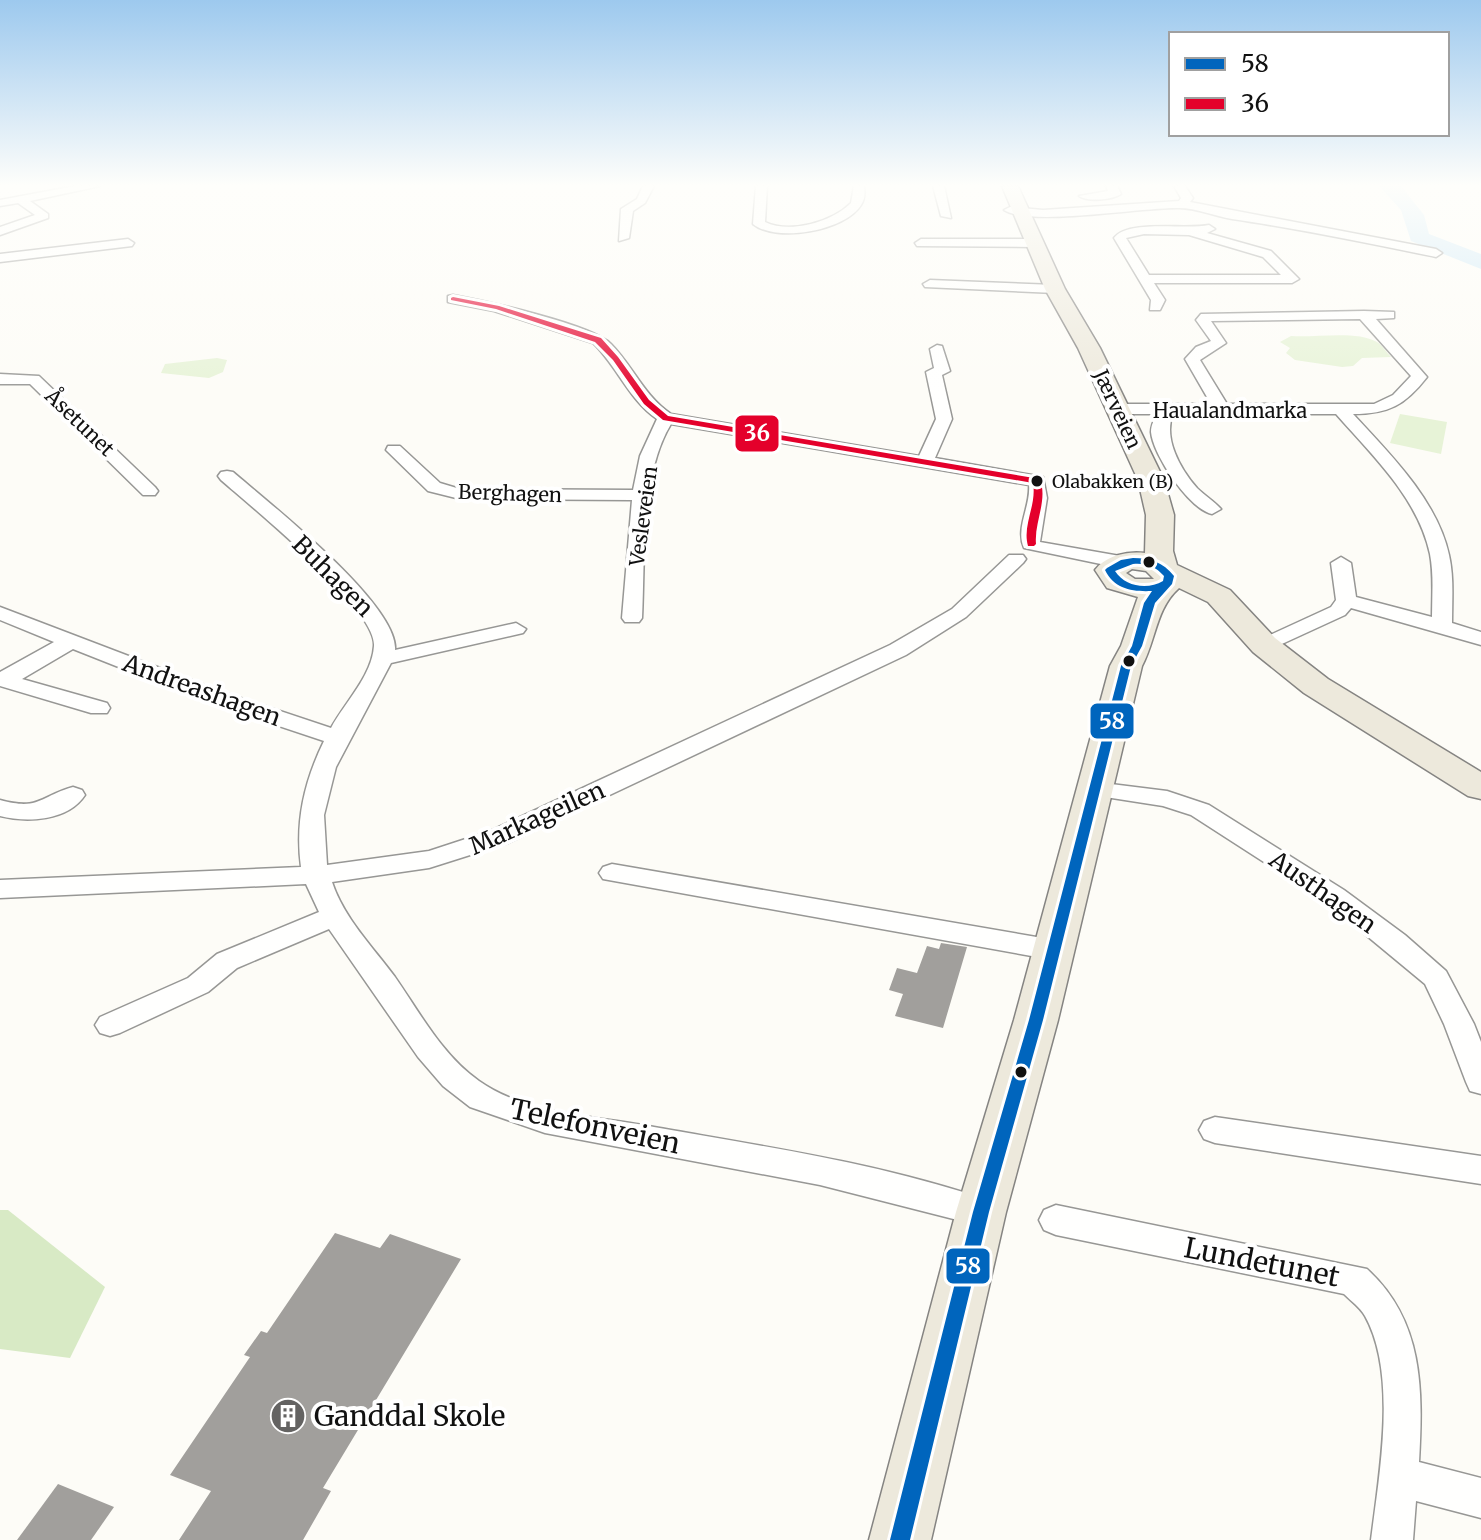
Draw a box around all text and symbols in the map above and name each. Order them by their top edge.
legend [1169,32,1449,136]
text: 58 [1241,48,1269,79]
text: 36 [1241,88,1269,119]
street label: Jærveien [1088,364,1147,453]
street label: Åsetunet [40,381,121,461]
street label: Haualandmarka [1153,398,1308,423]
line badge: 36 [734,414,780,453]
text: 36 [744,419,770,447]
street label: Vesleveien [623,464,662,569]
place label: Olabakken (B) [1052,470,1173,493]
marker: Olabakken (B) [1029,473,1045,489]
street label: Berghagen [457,479,563,507]
street label: Buhagen [286,529,380,623]
unlabelled marker [1141,554,1157,570]
street label: Andreashagen [118,647,285,733]
unlabelled marker [1121,653,1137,669]
line badge: 58 [1089,702,1135,740]
text: 58 [1099,707,1125,735]
street label: Markageilen [464,774,610,862]
street label: Austhagen [1263,843,1383,940]
unlabelled marker [1013,1064,1029,1080]
street label: Telefonveien [507,1090,683,1162]
street label: Lundetunet [1181,1229,1343,1295]
line badge: 58 [945,1247,991,1285]
text: 58 [955,1252,981,1280]
building icon: Ganddal Skole [269,1397,307,1435]
place label: Ganddal Skole [314,1398,505,1434]

